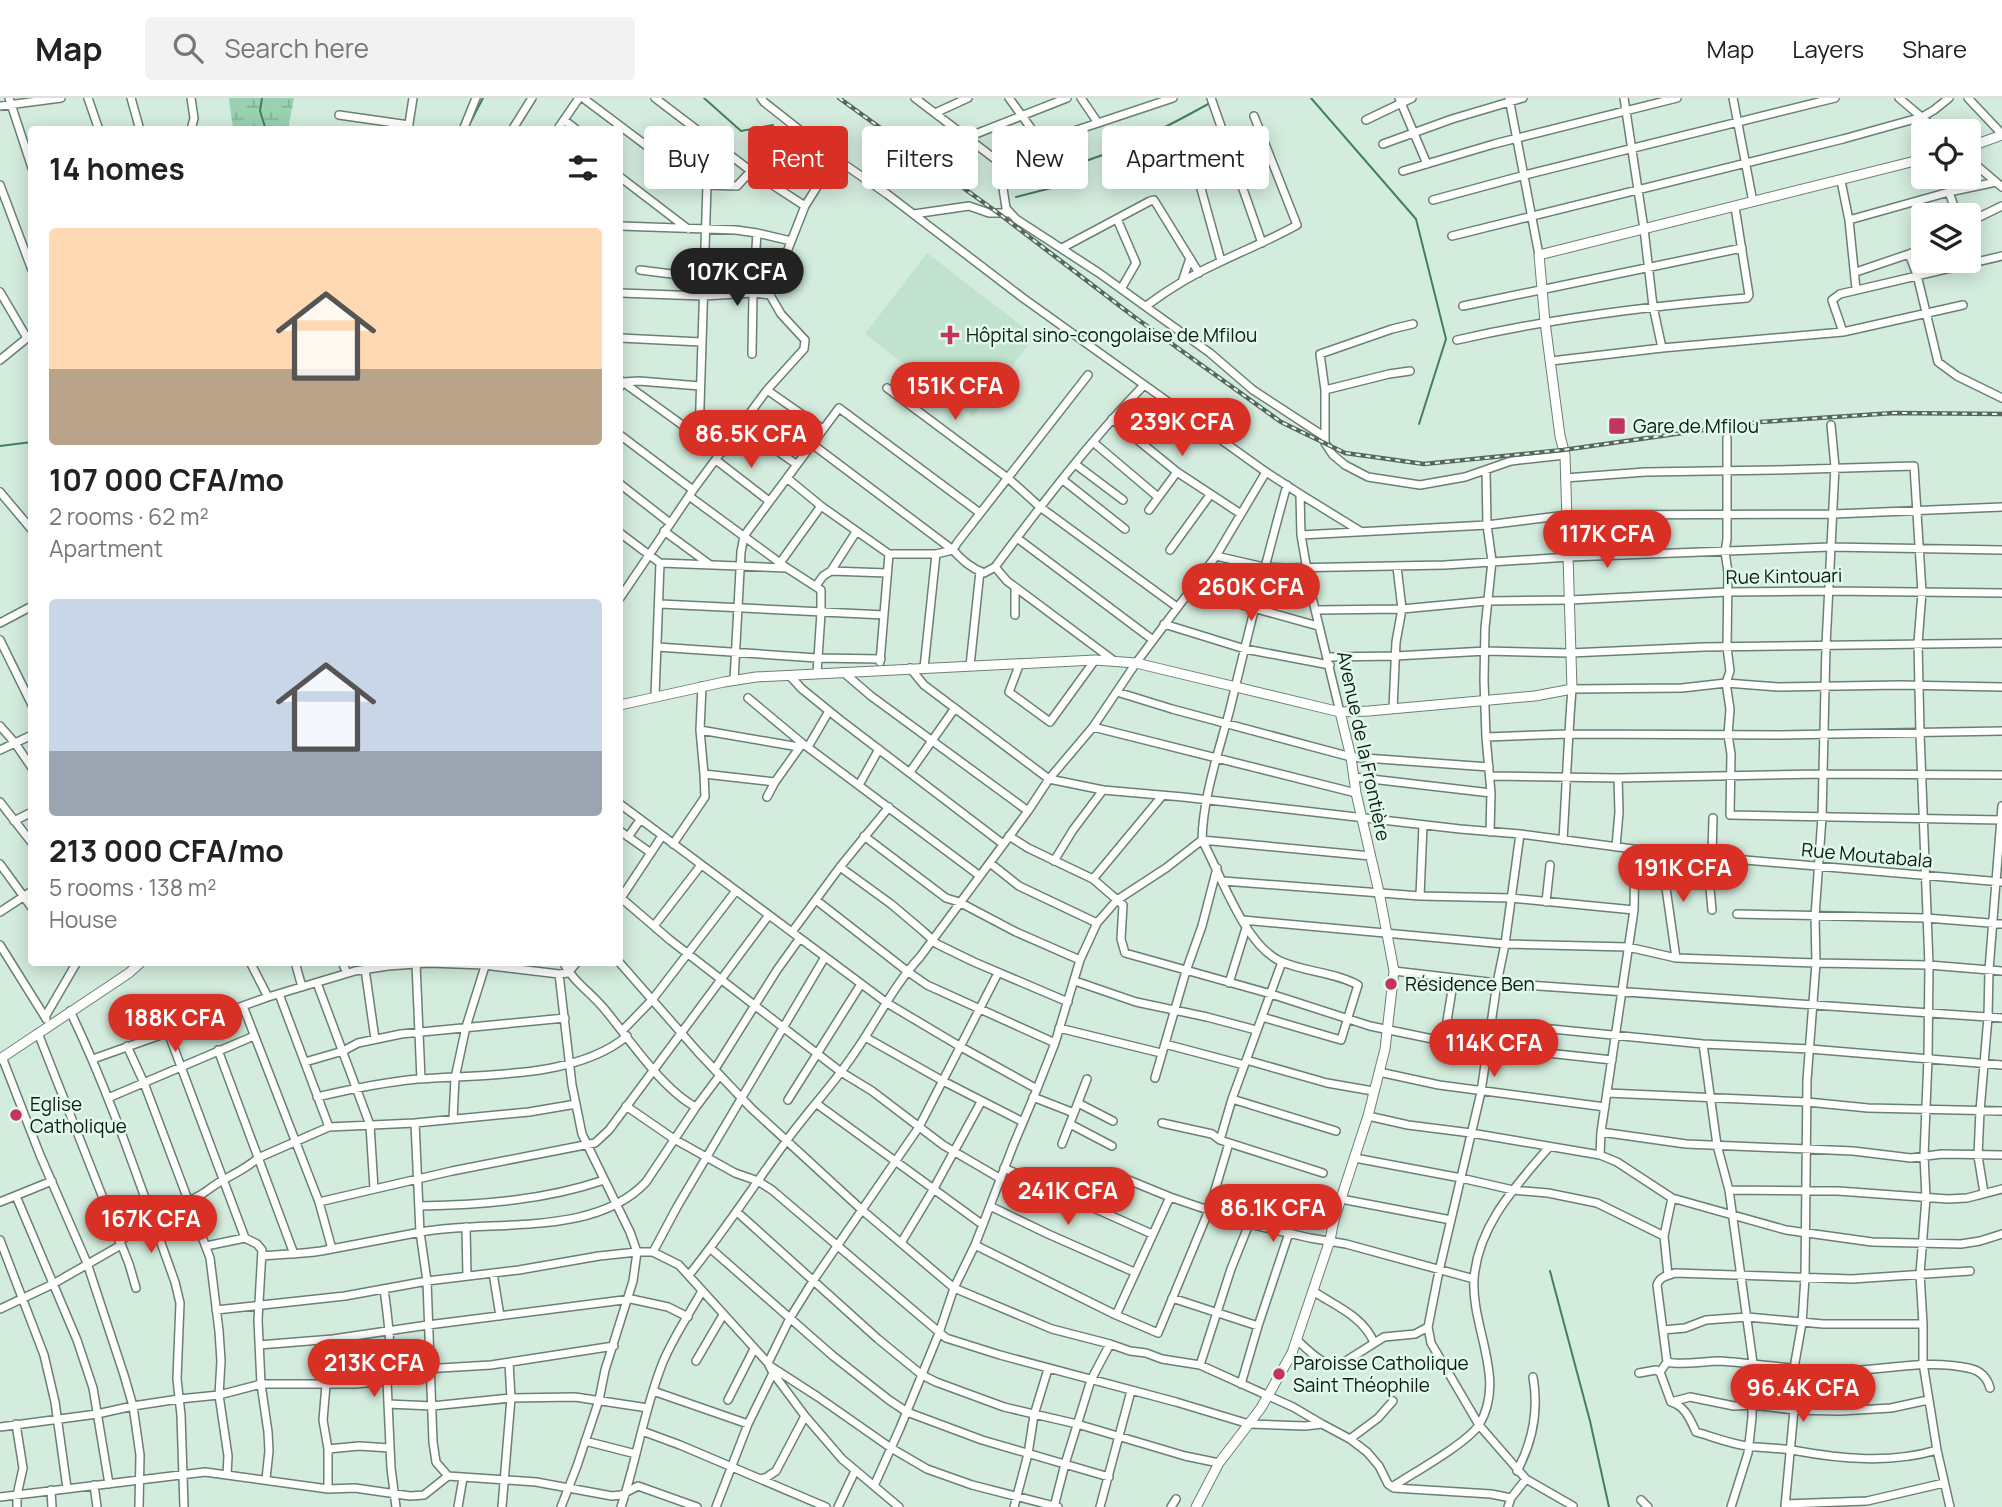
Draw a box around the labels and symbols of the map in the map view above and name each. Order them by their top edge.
pin: 107K CFA [665,248,809,308]
place label: Hôpital sino-congolaise de Mfilou [966,322,1257,348]
marker: Hôpital sino-congolaise de Mfilou [940,325,960,345]
pin: 151K CFA [883,362,1027,422]
pin: 239K CFA [1110,398,1254,458]
pin: 86.5K CFA [671,410,831,470]
place label: Gare de Mfilou [1633,413,1759,439]
marker: Gare de Mfilou [1607,416,1627,436]
pin: 117K CFA [1535,510,1679,570]
street label: Rue Kintouari [1725,562,1843,590]
pin: 260K CFA [1179,564,1323,623]
street label: Avenue de la Frontière [1331,649,1397,843]
street label: Rue Moutabala [1800,836,1934,874]
pin: 191K CFA [1611,844,1755,904]
place label: Résidence Ben [1405,971,1535,997]
marker: Résidence Ben [1383,976,1399,992]
pin: 188K CFA [103,995,247,1054]
pin: 114K CFA [1422,1020,1566,1079]
place label: Eglise Catholique [30,1091,127,1139]
marker: Eglise Catholique [8,1107,24,1123]
pin: 241K CFA [996,1168,1140,1227]
pin: 86.1K CFA [1193,1184,1353,1244]
pin: 167K CFA [79,1196,223,1255]
pin: 213K CFA [302,1340,446,1399]
place label: Paroisse Catholique Saint Théophile [1293,1350,1469,1398]
pin: 96.4K CFA [1723,1364,1883,1424]
marker: Paroisse Catholique Saint Théophile [1271,1366,1287,1382]

